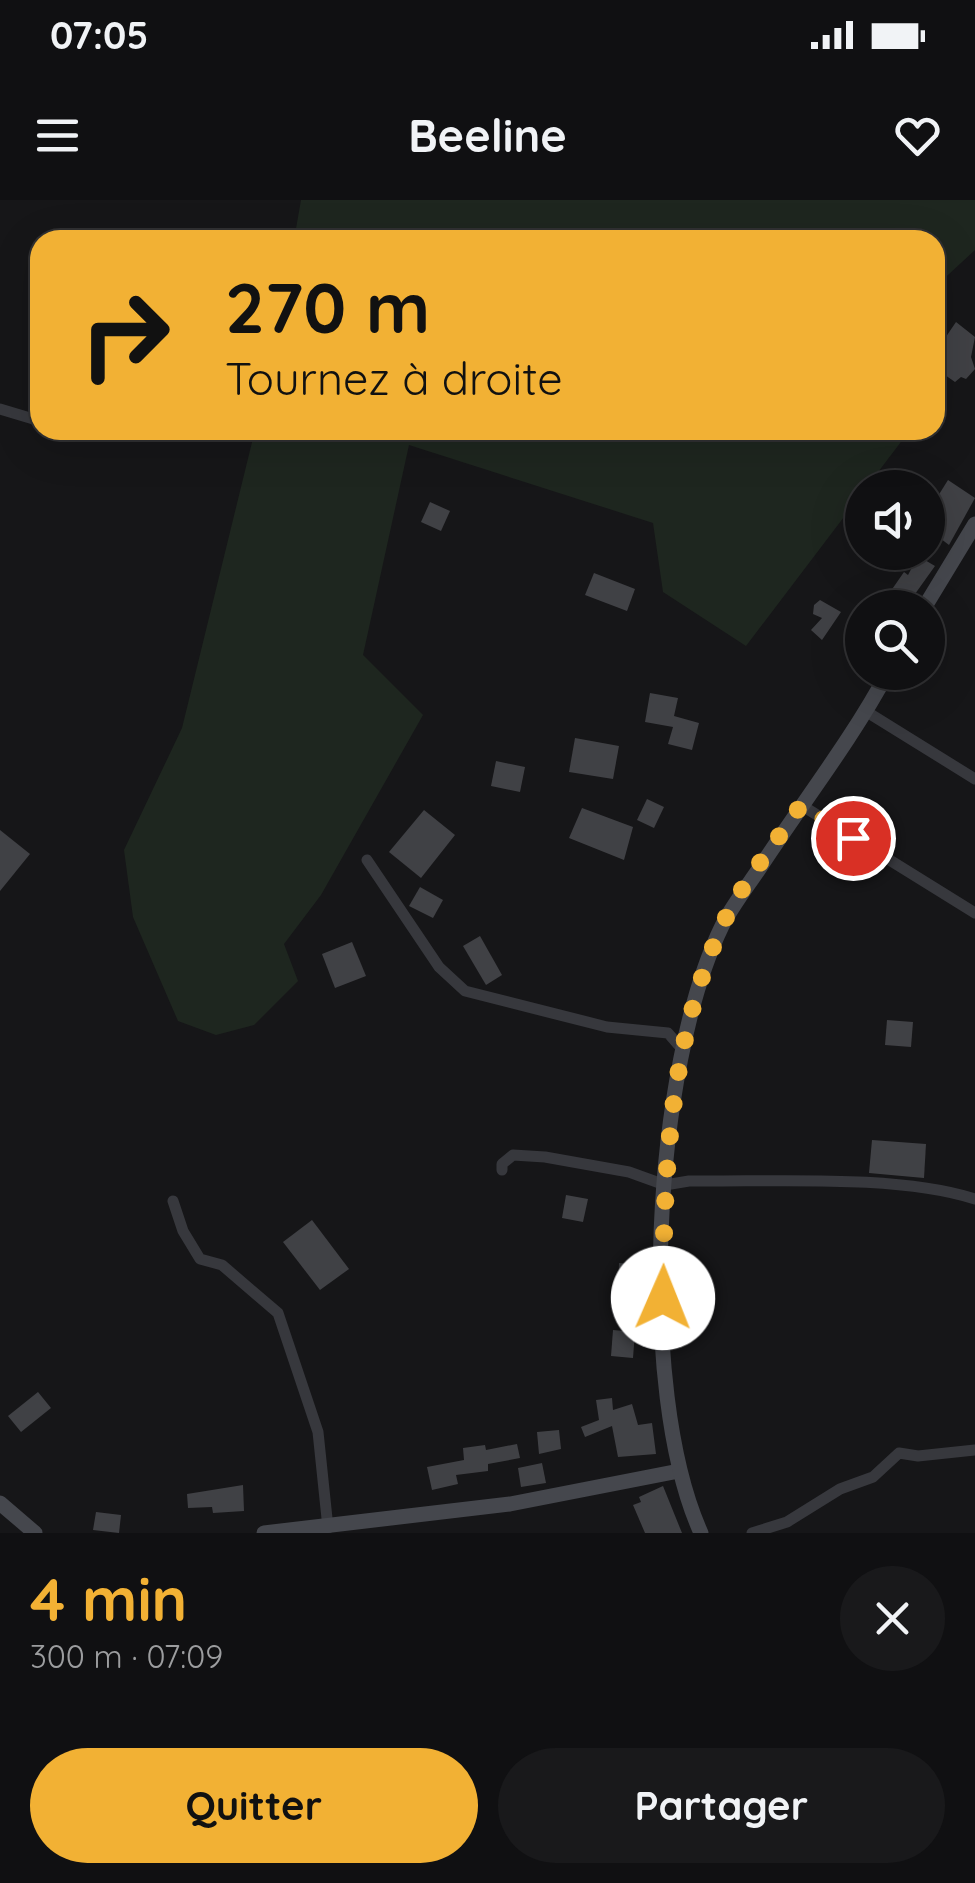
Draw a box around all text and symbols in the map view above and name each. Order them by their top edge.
text: 07:05 [50,11,148,59]
text: Beeline [408,107,567,163]
icon: menu [30,108,85,163]
icon: heart [890,108,945,163]
text: 270 m [225,263,430,351]
icon: right [60,270,190,400]
text: Tournez à droite [225,350,563,406]
map controls [845,470,945,690]
button: sound [845,470,945,570]
button: search [845,590,945,690]
pin [811,796,896,881]
icon: arrive [826,811,881,866]
position arrow [611,1246,715,1350]
text: 4 min [30,1561,187,1636]
button: close [840,1566,945,1671]
text: 300 m · 07:09 [30,1636,223,1676]
button: Quitter [30,1748,478,1863]
button: Partager [498,1748,945,1863]

